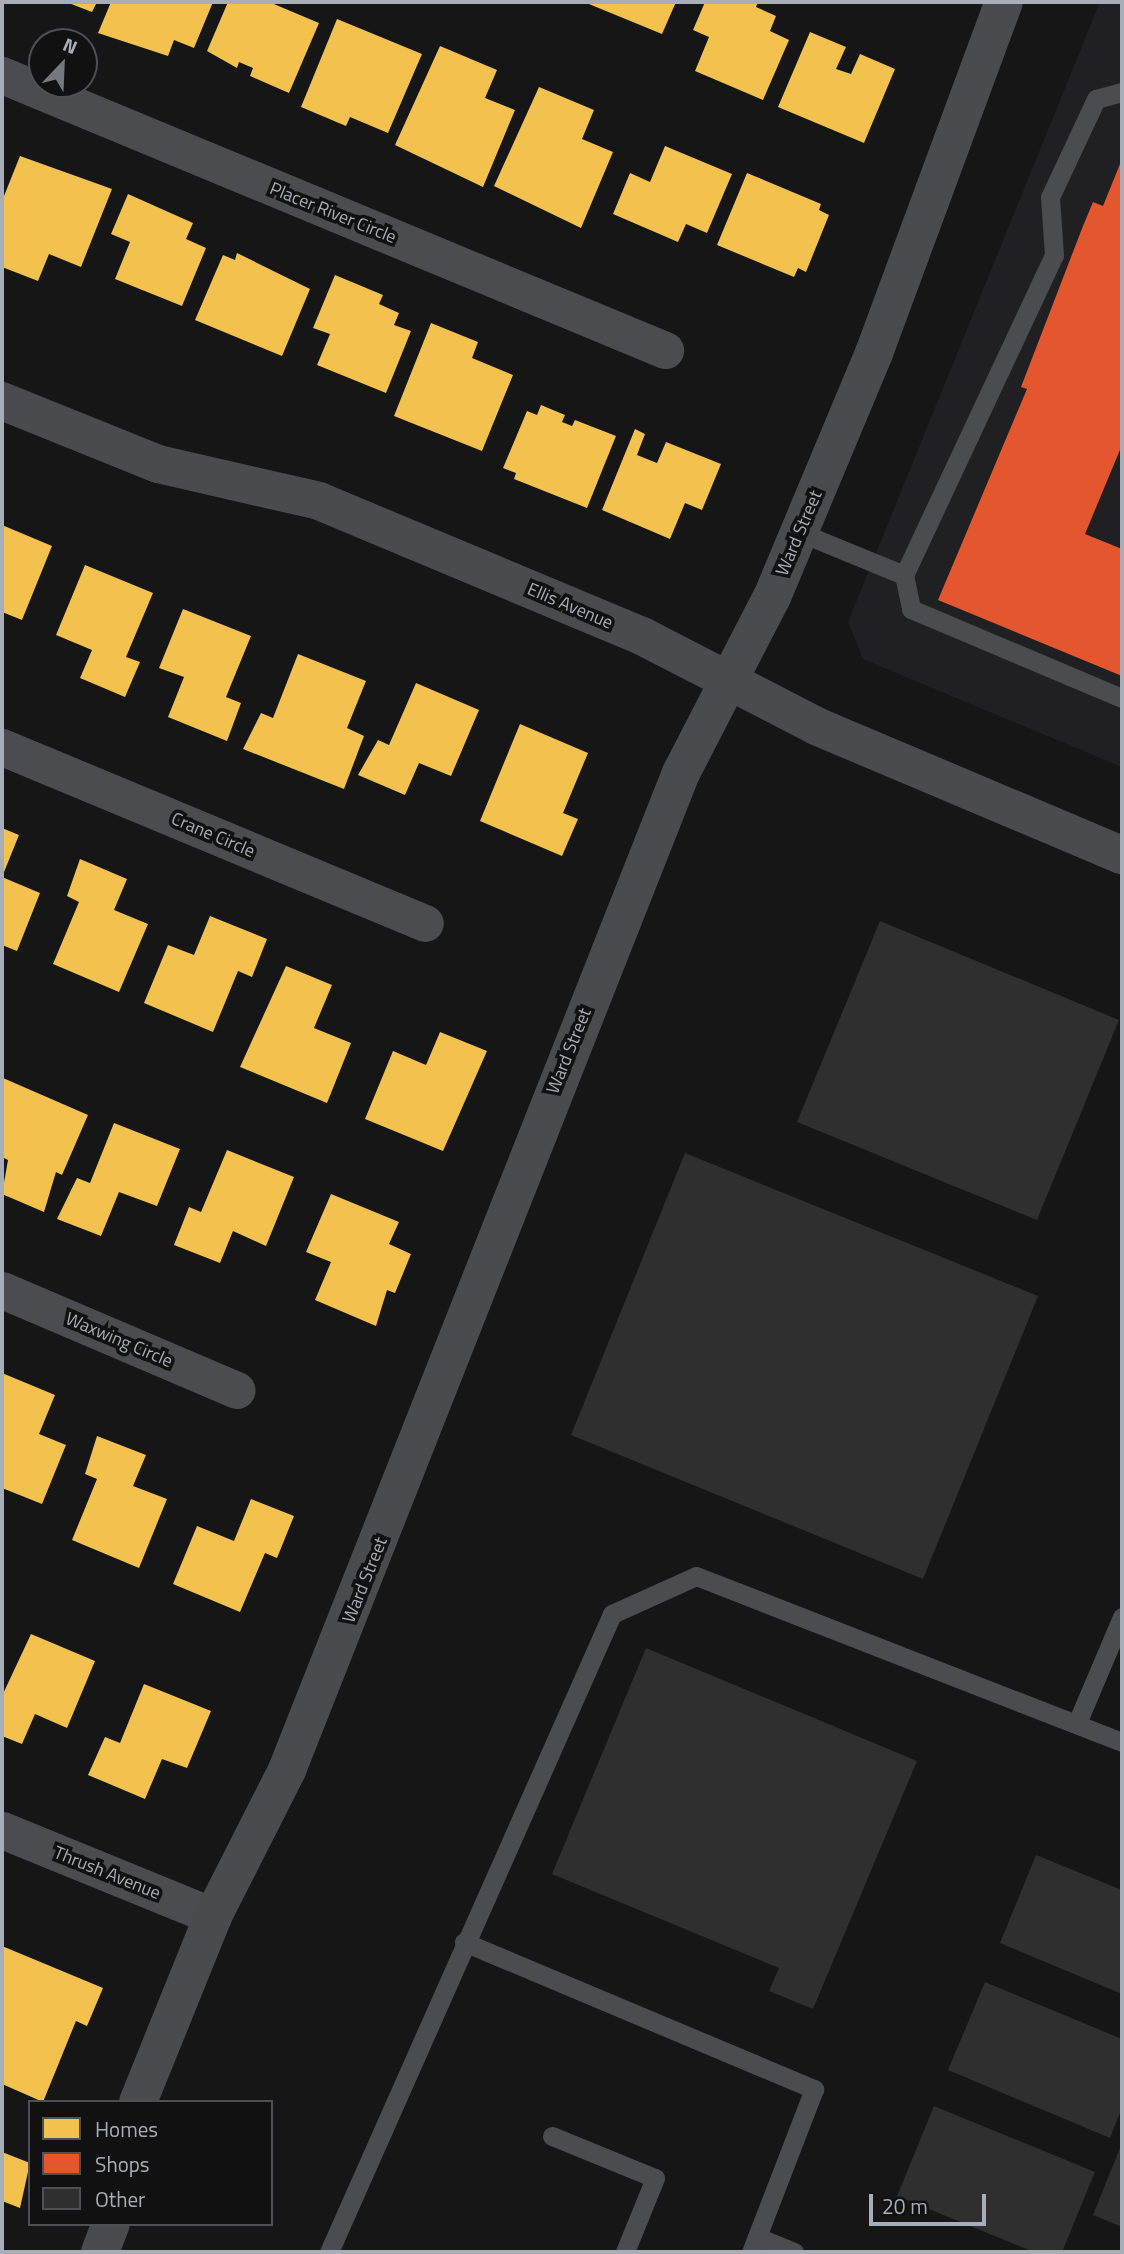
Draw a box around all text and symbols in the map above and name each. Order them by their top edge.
north arrow [28,28,98,98]
text: N [59,29,82,61]
street label: Placer River Circle [267,178,399,248]
street label: Ward Street [771,487,827,579]
street label: Ellis Avenue [524,578,616,634]
street label: Crane Circle [168,808,258,862]
street label: Ward Street [542,1005,596,1097]
street label: Waxwing Circle [62,1308,176,1372]
street label: Ward Street [338,1534,392,1626]
street label: Thrush Avenue [50,1842,164,1904]
legend [28,2100,273,2226]
text: Homes [95,2113,158,2145]
text: Shops [95,2148,150,2180]
scale bar [872,2180,989,2224]
text: Other [95,2183,145,2215]
text: 20 m [882,2190,928,2222]

